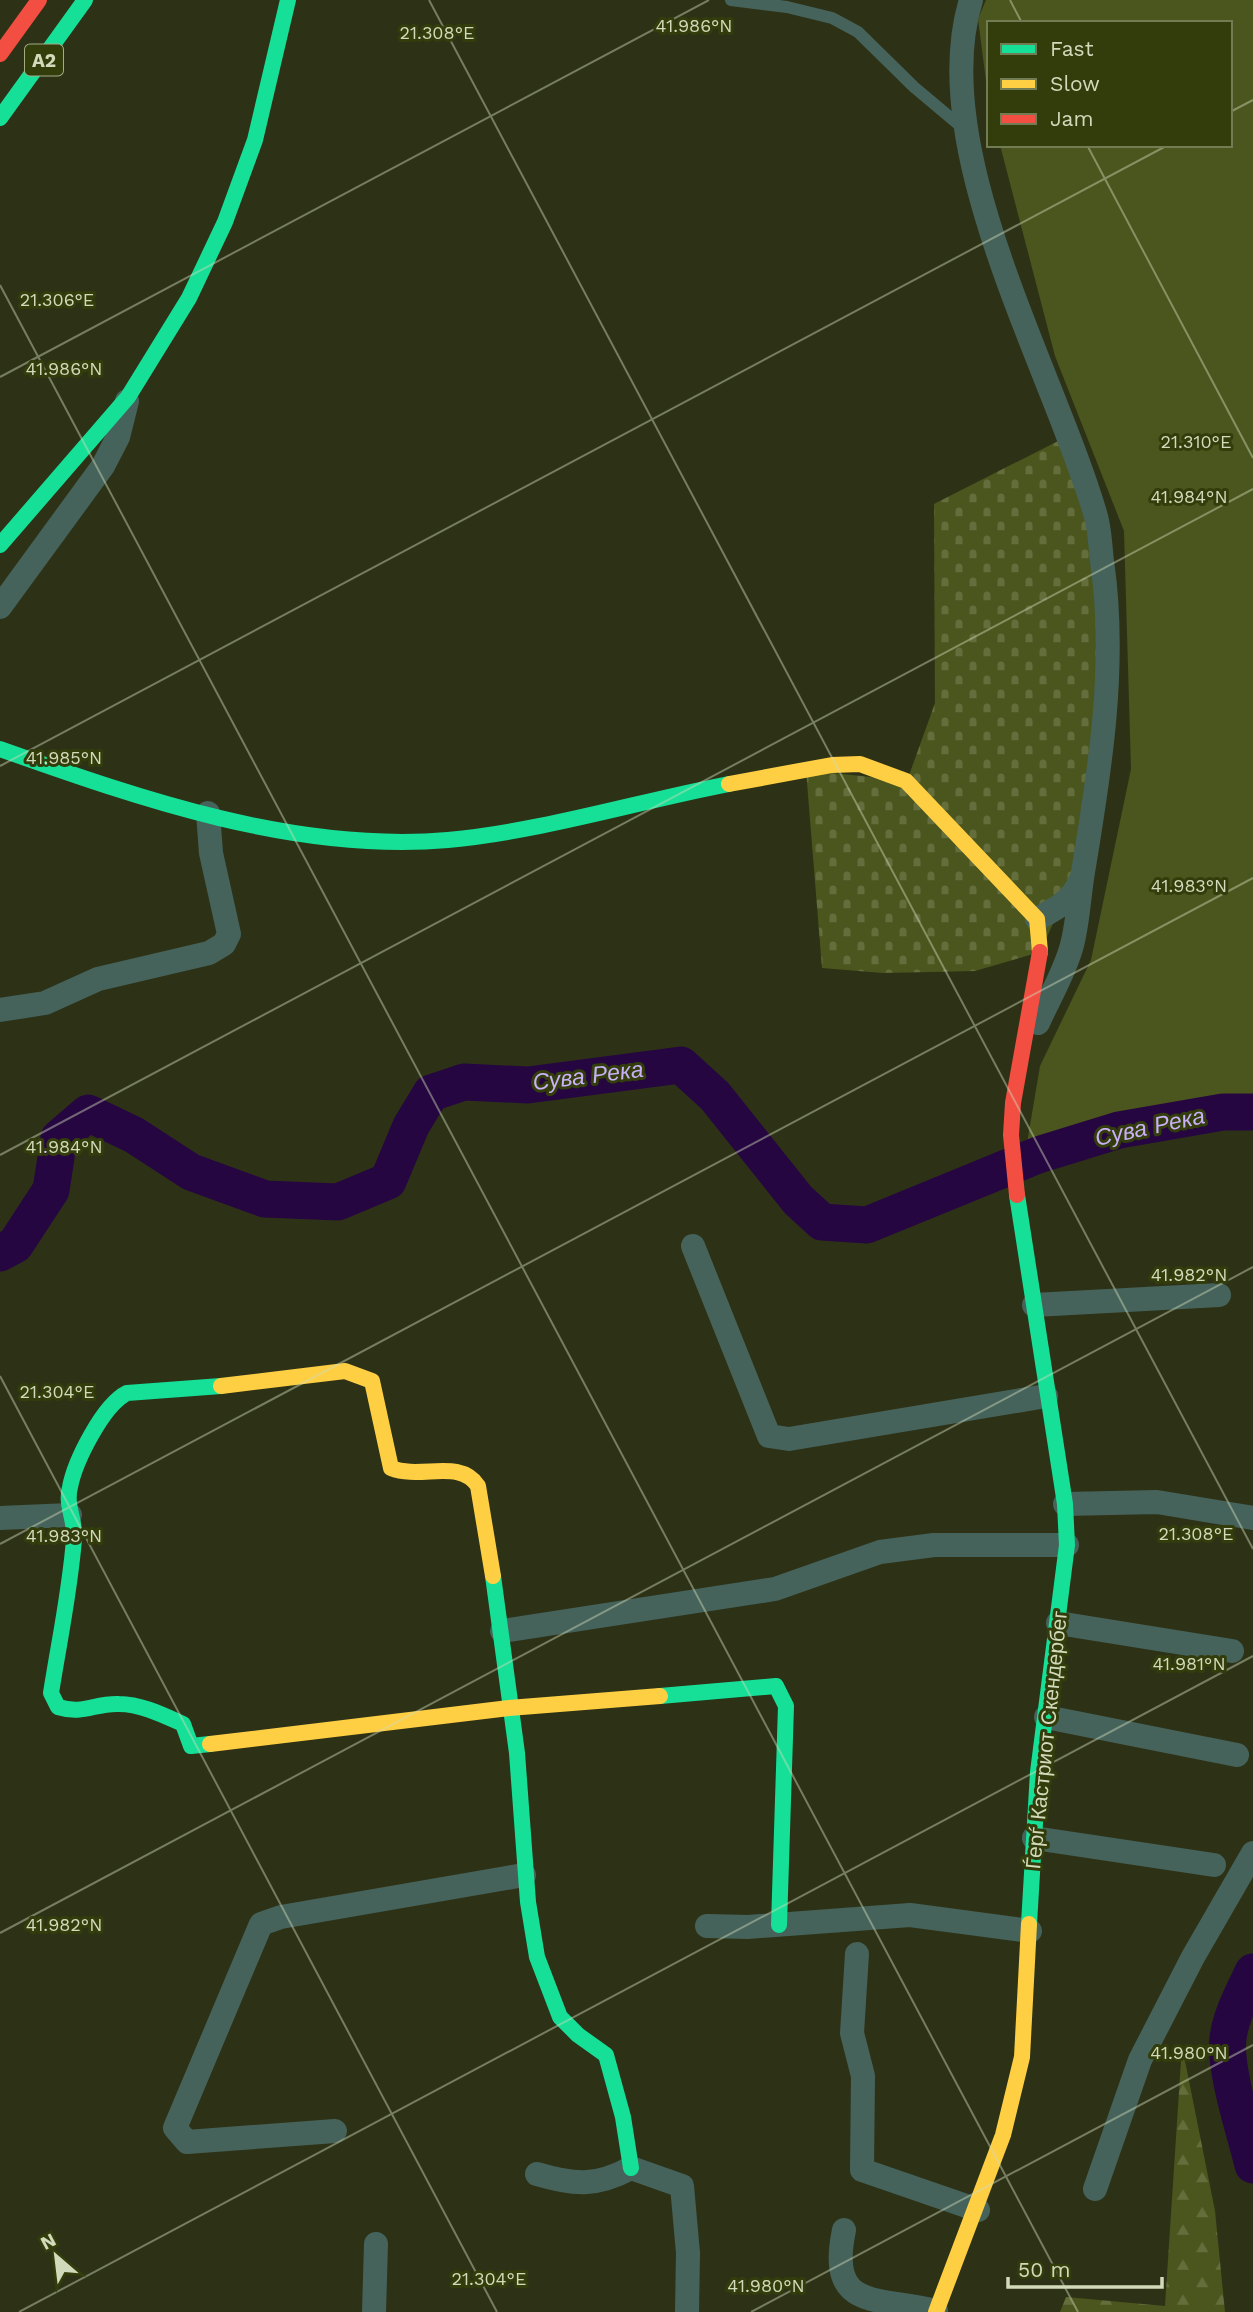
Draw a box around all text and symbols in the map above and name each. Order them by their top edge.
text: 41.986°N [655,15,733,36]
legend [987,21,1232,147]
text: 21.308°E [400,22,474,43]
text: Fast [1050,36,1094,61]
road number: A2 [25,44,63,76]
text: Slow [1050,71,1100,96]
text: Jam [1050,106,1093,131]
text: 21.306°E [20,289,94,310]
text: 41.986°N [25,358,103,379]
text: 21.310°E [1161,431,1231,452]
text: 41.984°N [1150,486,1228,507]
text: 41.985°N [26,747,102,768]
text: 41.983°N [1151,875,1227,896]
water label: Сува Река [531,1056,645,1096]
water label: Сува Река [1093,1102,1207,1152]
text: 41.984°N [25,1136,103,1157]
text: 41.982°N [1151,1264,1227,1285]
text: 21.304°E [20,1381,94,1402]
text: 21.308°E [1159,1523,1233,1544]
text: 41.983°N [26,1525,102,1546]
street label: Ѓерѓ Кастриот Скендербег [1020,1609,1072,1870]
text: 41.981°N [1152,1653,1226,1674]
text: 41.982°N [26,1914,102,1935]
text: 41.980°N [1150,2042,1228,2063]
north arrow [21,2221,91,2291]
text: N [37,2228,60,2255]
scale bar [1008,2246,1162,2290]
text: 50 m [1018,2257,1070,2282]
text: 21.304°E [452,2268,526,2289]
text: 41.980°N [727,2275,805,2296]

